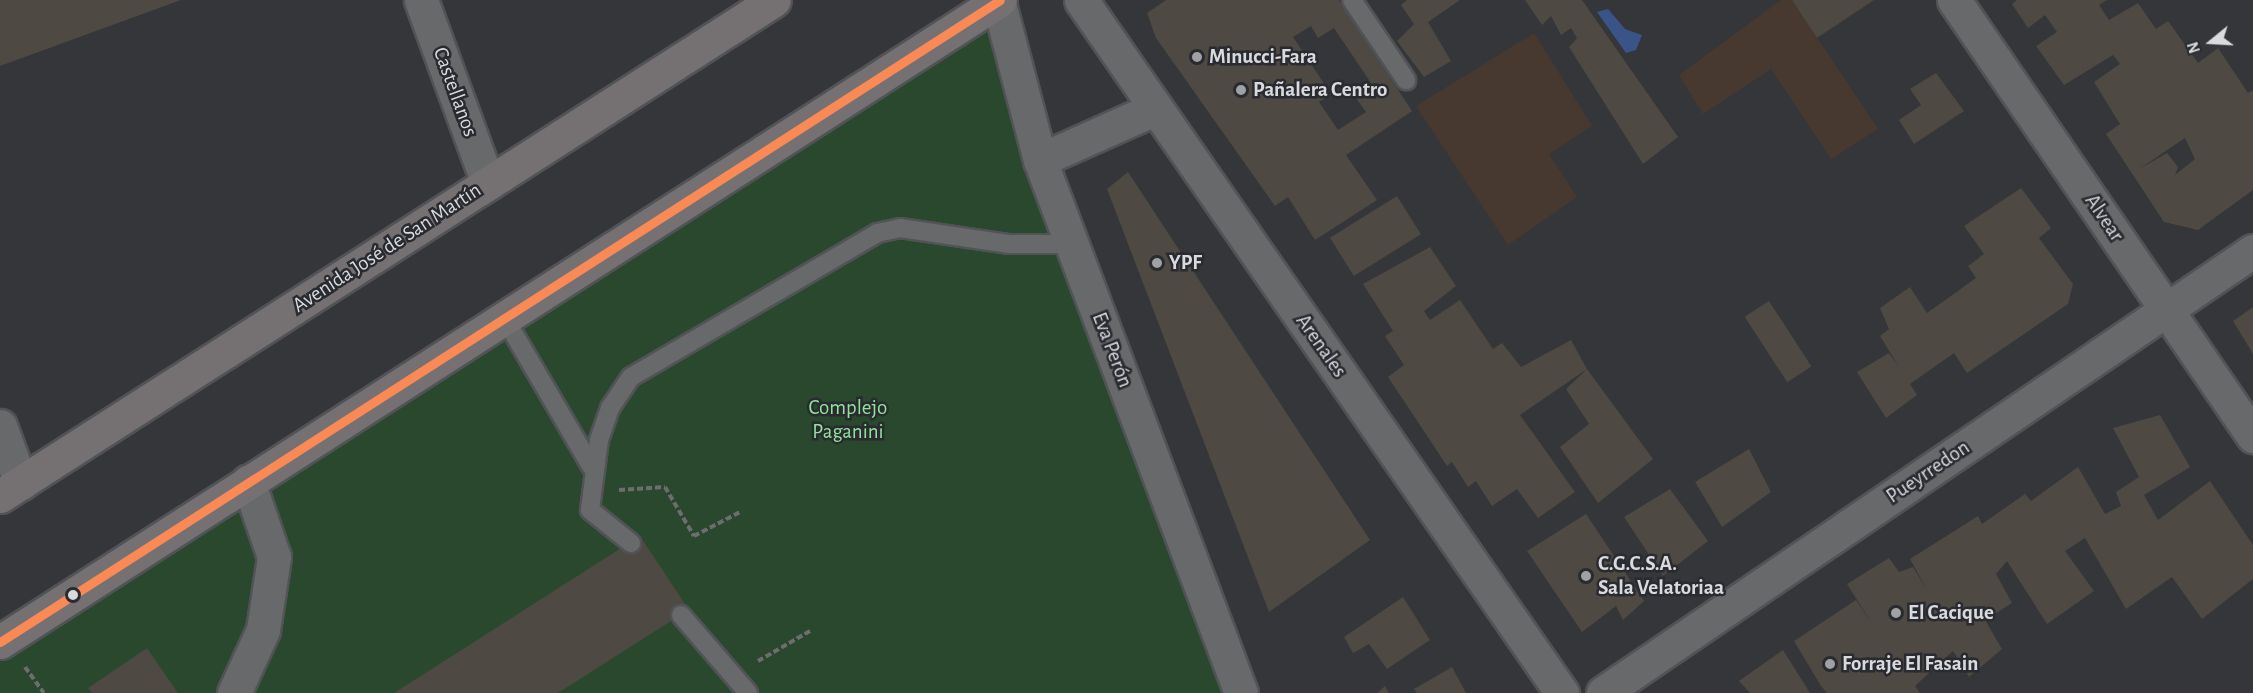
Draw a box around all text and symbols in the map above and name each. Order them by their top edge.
north arrow [2181,12,2241,72]
text: N [2185,40,2203,55]
street label: Castellanos [427,44,483,140]
place label: Minucci-Fara [1209,44,1317,70]
marker: Minucci-Fara [1190,50,1204,64]
place label: Pañalera Centro [1253,77,1387,103]
marker: Pañalera Centro [1234,83,1248,97]
street label: Avenida José de San Martín [288,178,486,318]
street label: Alvear [2079,189,2129,247]
place label: YPF [1169,250,1202,276]
marker: YPF [1150,256,1164,270]
street label: Eva Perón [1086,309,1138,391]
street label: Arenales [1290,309,1352,383]
park label: Complejo Paganini [809,395,887,445]
street label: Pueyrredon [1882,435,1974,509]
place label: C.G.C.S.A. Sala Velatoriaa [1598,551,1724,601]
marker: C.G.C.S.A. Sala Velatoriaa [1579,569,1593,583]
unlabelled marker [67,589,79,601]
place label: El Cacique [1908,600,1994,626]
marker: El Cacique [1889,606,1903,620]
place label: Forraje El Fasain [1842,651,1978,677]
marker: Forraje El Fasain [1823,657,1837,671]

